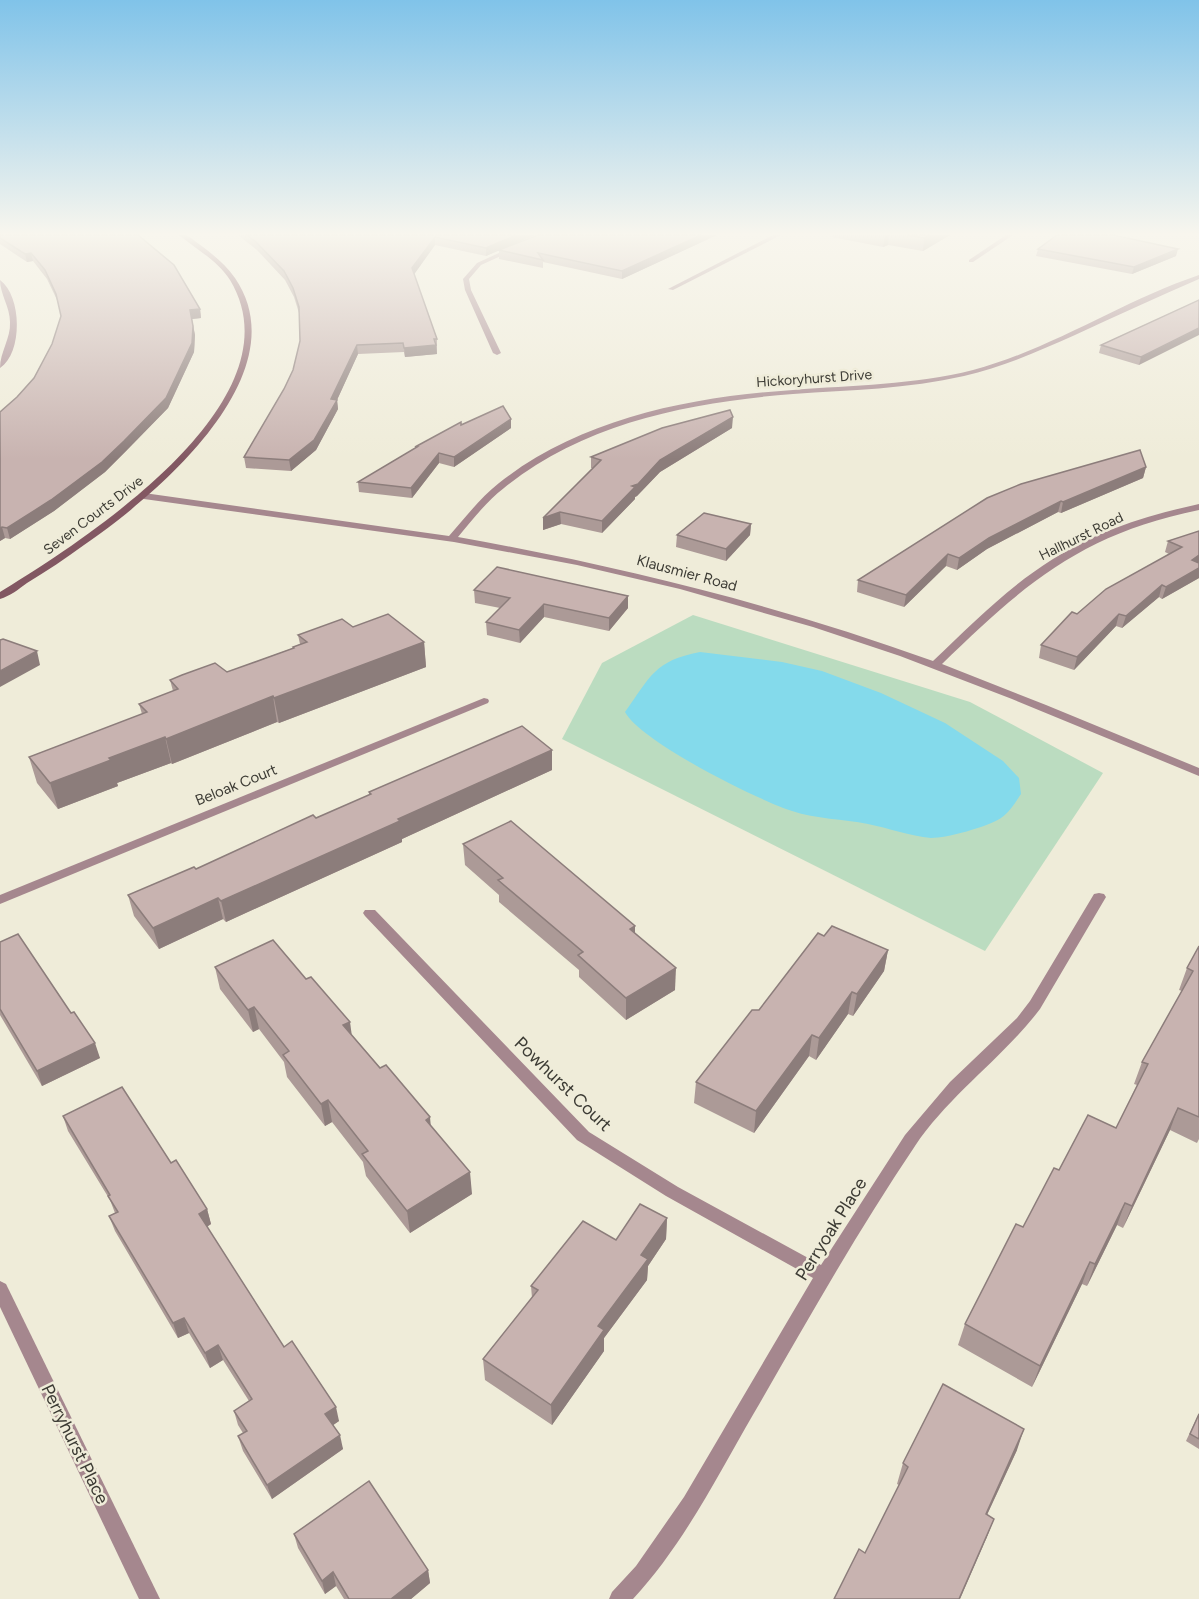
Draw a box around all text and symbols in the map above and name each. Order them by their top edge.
street label: Hickoryhurst Drive [755,366,873,391]
street label: Seven Courts Drive [40,472,147,558]
street label: Hallhurst Road [1036,509,1126,564]
street label: Klausmier Road [635,551,739,595]
street label: Beloak Court [192,760,280,810]
street label: Powhurst Court [510,1032,616,1136]
street label: Perryoak Place [791,1173,872,1285]
street label: Perryhurst Place [36,1380,114,1508]

